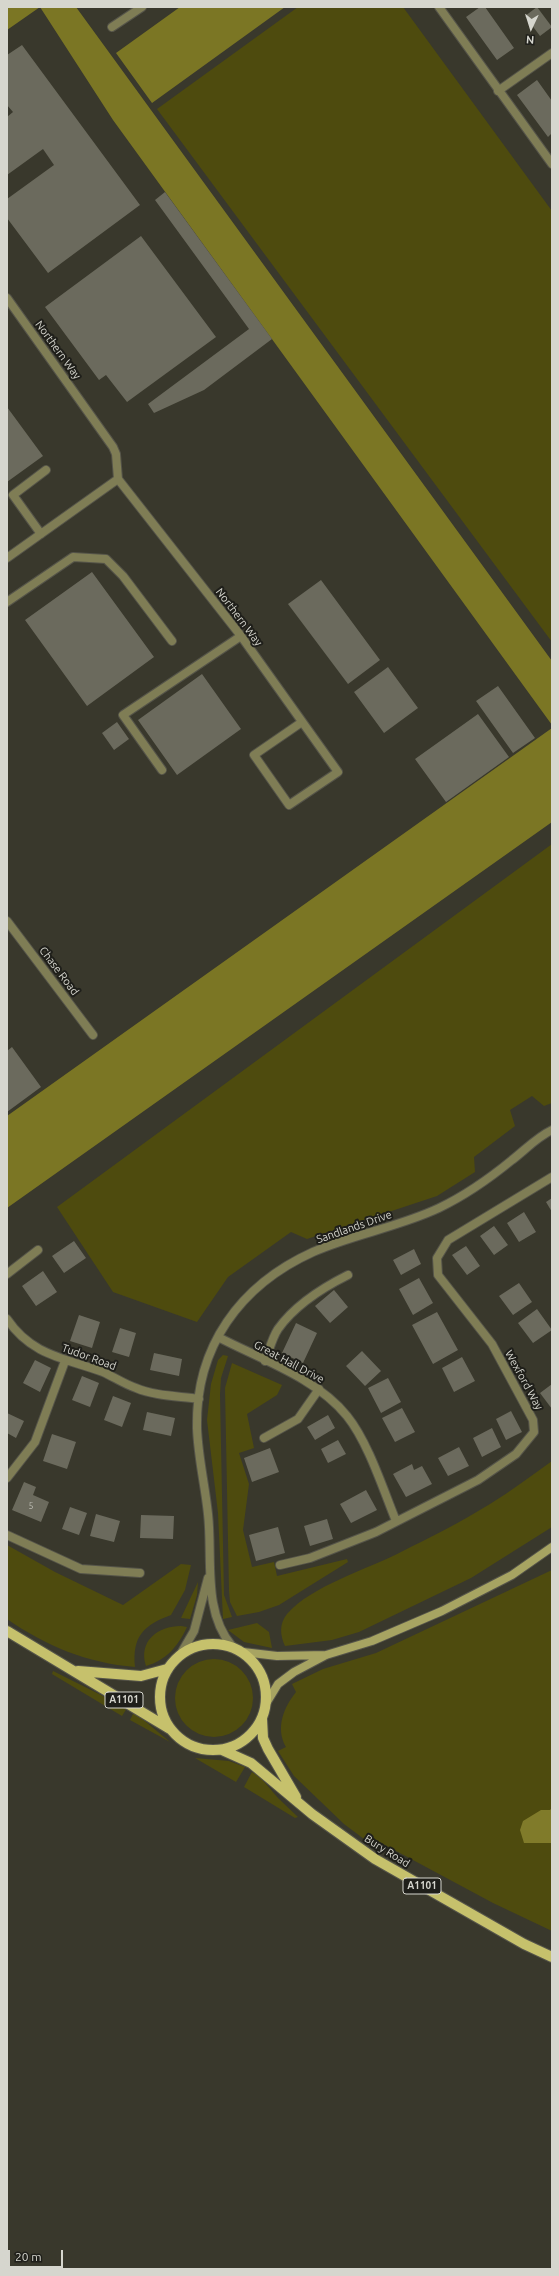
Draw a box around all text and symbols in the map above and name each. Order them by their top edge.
north arrow [511,8,551,48]
text: N [526,34,535,46]
street label: Northern Way [32,318,84,382]
street label: Northern Way [213,585,265,649]
street label: Chase Road [36,944,82,998]
street label: Sandlands Drive [315,1208,393,1246]
street label: Great Hall Drive [252,1338,326,1386]
street label: Tudor Road [60,1341,118,1373]
street label: Wexford Way [502,1348,546,1412]
house number: 5 [28,1501,34,1511]
road number: A1101 [105,1692,143,1708]
street label: Bury Road [362,1832,412,1870]
road number: A1101 [403,1878,441,1894]
scale bar [10,2242,65,2268]
text: 20 m [15,2250,42,2263]

